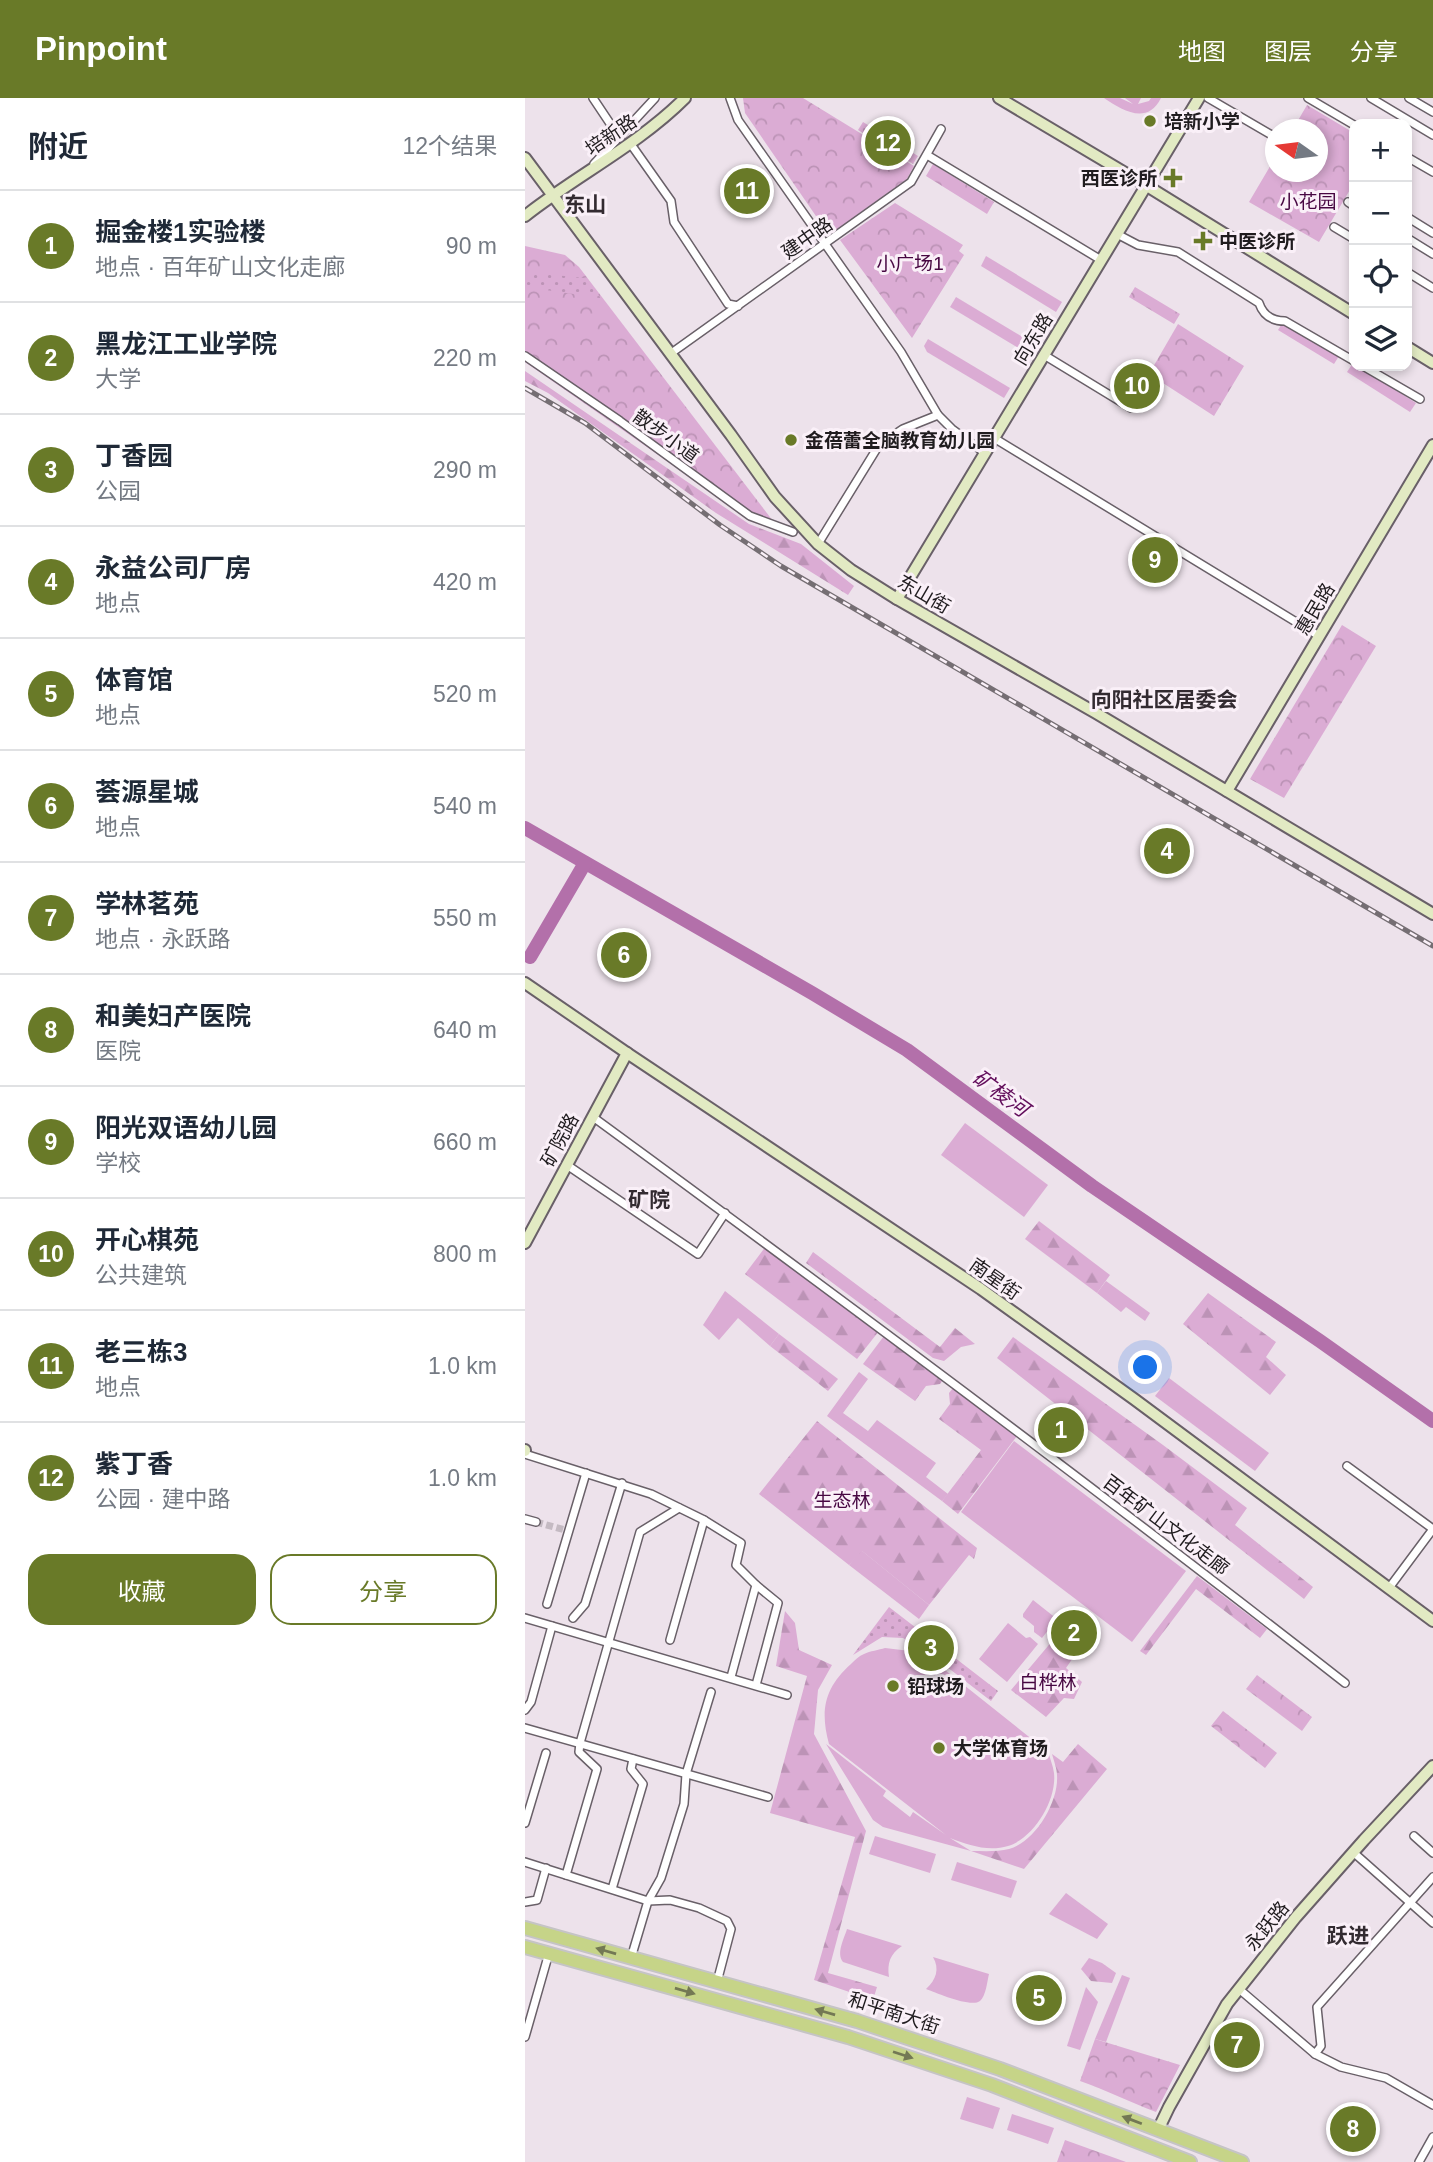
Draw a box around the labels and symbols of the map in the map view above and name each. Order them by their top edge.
street label: 培新路 [581,110,641,160]
place label: 培新小学 [1164,111,1240,132]
marker: 培新小学 [1142,113,1158,129]
pin: 12 [865,117,911,169]
north arrow [1265,119,1328,182]
pin: 11 [724,165,770,217]
place label: 西医诊所 [1081,168,1157,189]
marker: 西医诊所 [1163,168,1183,188]
park label: 小花园 [1279,191,1337,212]
district label: 东山 [564,193,606,216]
street label: 建中路 [778,213,836,263]
marker: 中医诊所 [1193,231,1213,251]
place label: 中医诊所 [1219,231,1295,252]
park label: 小广场1 [876,253,944,274]
street label: 向东路 [1009,309,1057,369]
pin: 10 [1114,360,1160,412]
street label: 散步小道 [629,405,703,467]
place label: 金蓓蕾全脑教育幼儿园 [805,430,995,451]
marker: 金蓓蕾全脑教育幼儿园 [783,432,799,448]
pin: 9 [1132,534,1178,586]
street label: 东山街 [894,571,954,617]
street label: 惠民路 [1291,579,1339,639]
district label: 向阳社区居委会 [1091,688,1238,711]
pin: 4 [1144,825,1190,877]
pin: 6 [601,929,647,981]
water label: 矿棱河 [969,1065,1036,1123]
street label: 矿院路 [537,1110,583,1170]
district label: 矿院 [628,1188,670,1211]
street label: 南星街 [966,1254,1024,1304]
your location [1128,1350,1162,1384]
pin: 1 [1038,1404,1084,1456]
street label: 百年矿山文化走廊 [1099,1471,1233,1579]
park label: 生态林 [813,1490,871,1511]
pin: 2 [1051,1607,1097,1659]
pin: 3 [908,1622,954,1674]
park label: 白桦林 [1019,1672,1077,1693]
place label: 铅球场 [907,1676,964,1697]
marker: 铅球场 [885,1678,901,1694]
place label: 大学体育场 [953,1738,1048,1759]
marker: 大学体育场 [931,1740,947,1756]
street label: 永跃路 [1241,1897,1293,1955]
district label: 跃进 [1327,1924,1369,1947]
one-way arrow [595,1945,617,1956]
pin: 5 [1016,1972,1062,2024]
one-way arrow [675,1987,696,1997]
street label: 和平南大街 [846,1988,942,2038]
one-way arrow [814,2006,836,2017]
pin: 7 [1214,2019,1260,2071]
one-way arrow [893,2050,914,2061]
pin: 8 [1330,2103,1376,2155]
one-way arrow [1122,2114,1143,2125]

